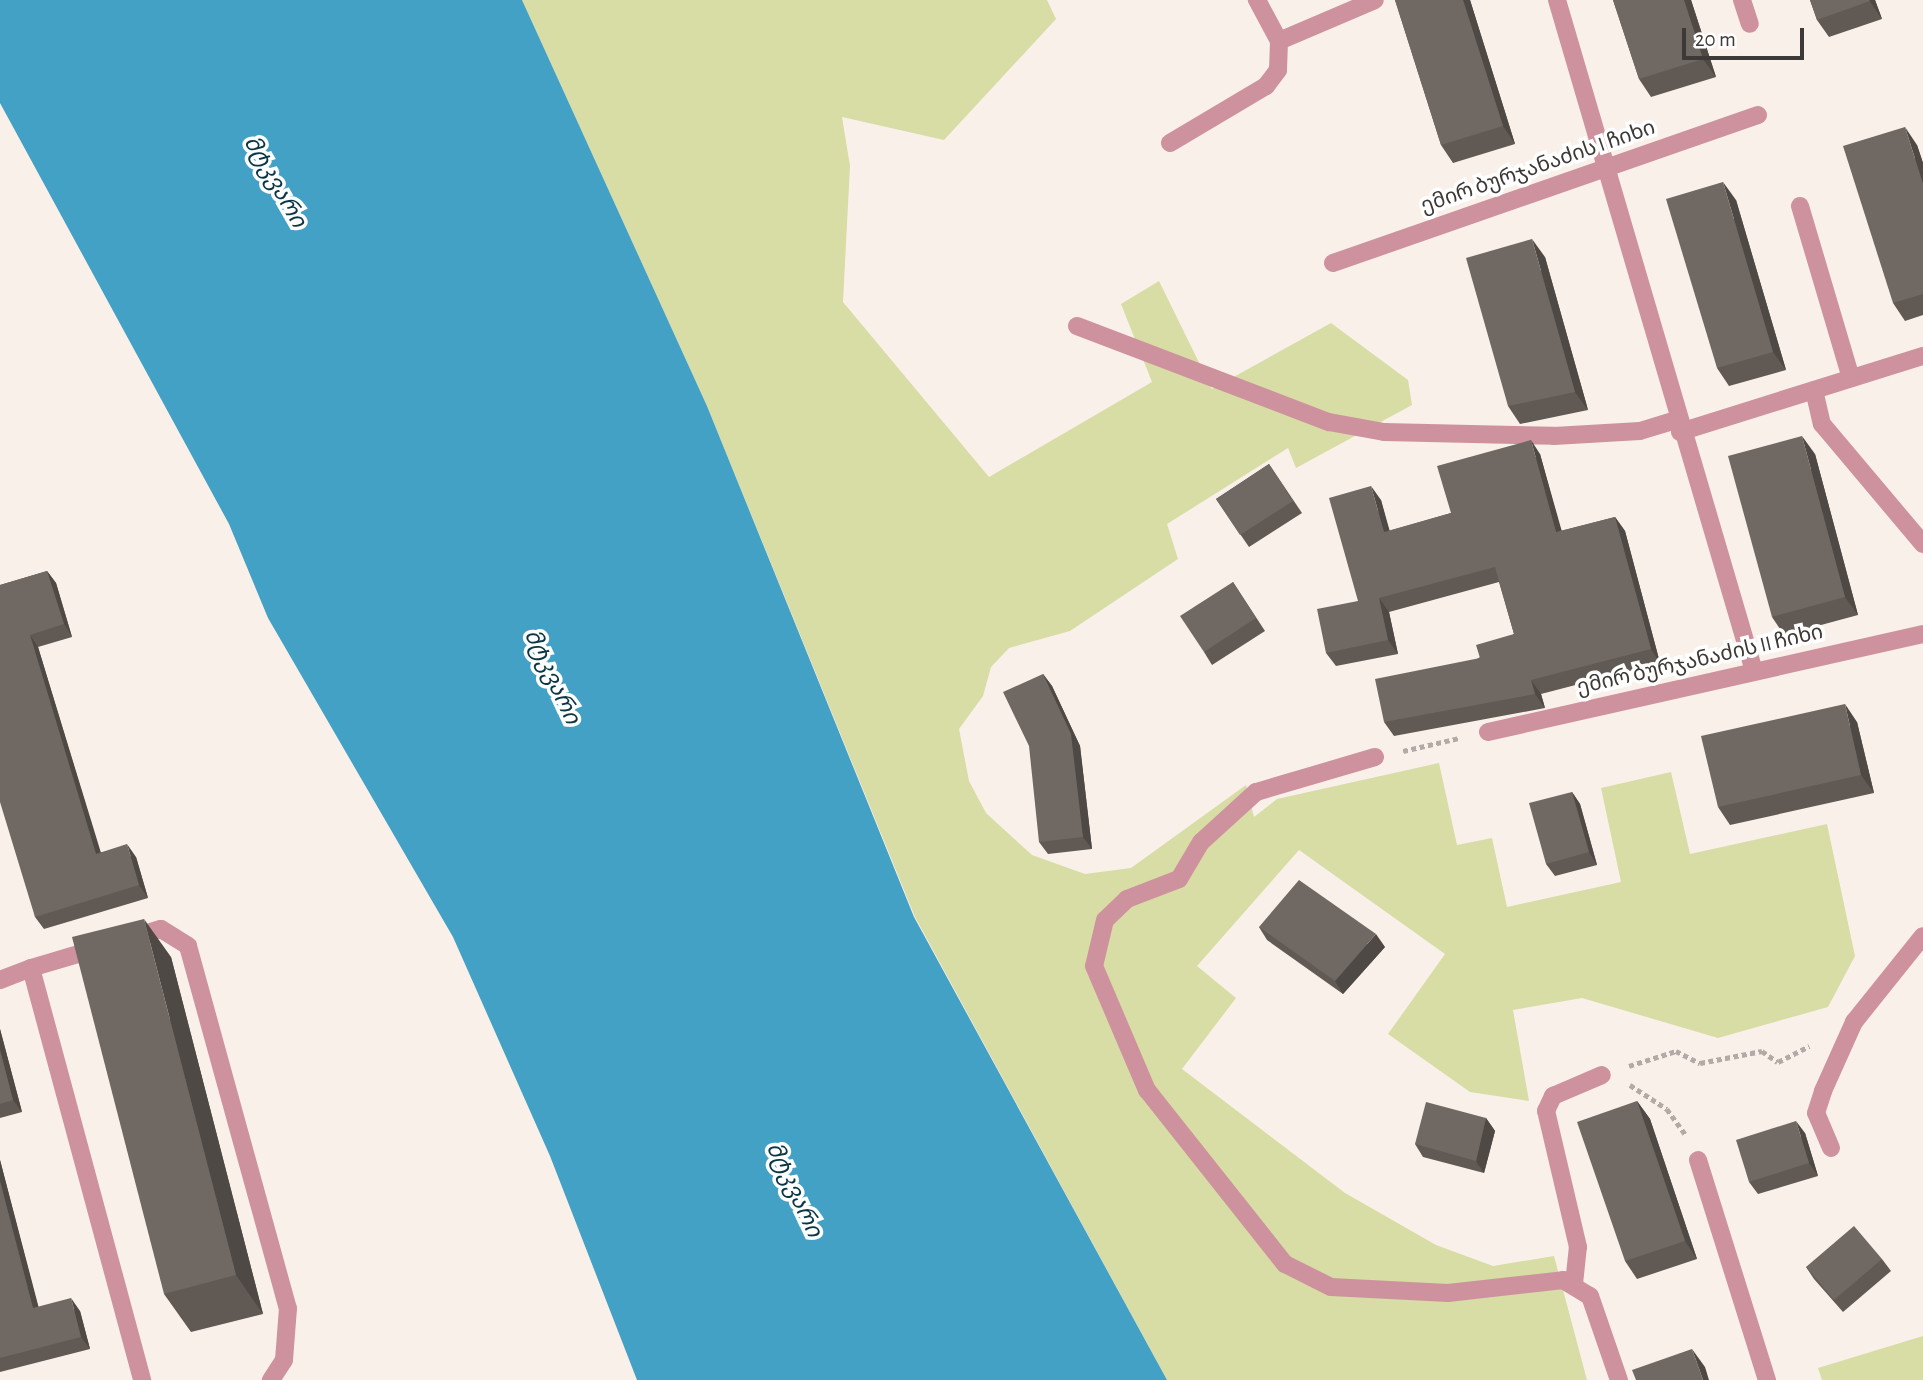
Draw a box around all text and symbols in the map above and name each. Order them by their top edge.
scale bar [1685,14,1808,58]
text: 20 m [1695,29,1736,50]
street label: ემირ ბურჯანაძის I ჩიხი [1417,115,1659,219]
water label: მტკვარი [237,131,311,233]
street label: ემირ ბურჯანაძის II ჩიხი [1574,619,1826,701]
water label: მტკვარი [517,625,585,729]
water label: მტკვარი [759,1138,827,1242]

